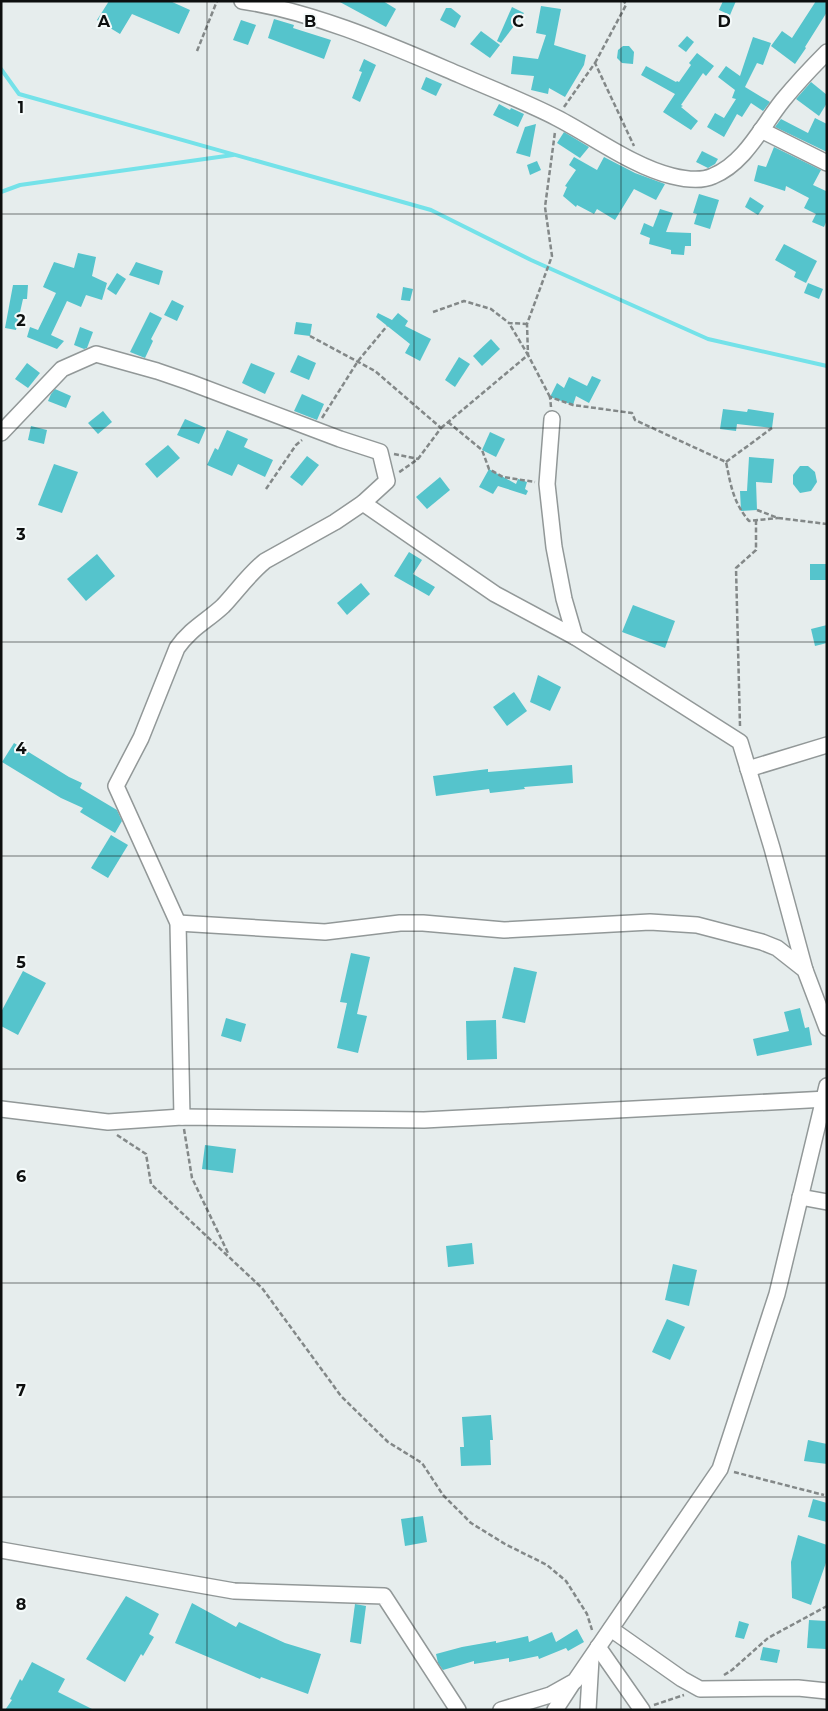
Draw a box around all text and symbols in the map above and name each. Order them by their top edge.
text: A [97,12,111,31]
text: B [304,12,316,31]
text: C [512,12,524,31]
text: D [717,12,731,31]
text: 1 [18,98,24,117]
text: 2 [16,311,26,330]
text: 3 [15,525,26,544]
text: 4 [15,739,27,758]
text: 5 [16,953,26,972]
text: 6 [16,1167,26,1186]
text: 7 [16,1381,26,1400]
text: 8 [16,1595,26,1614]

